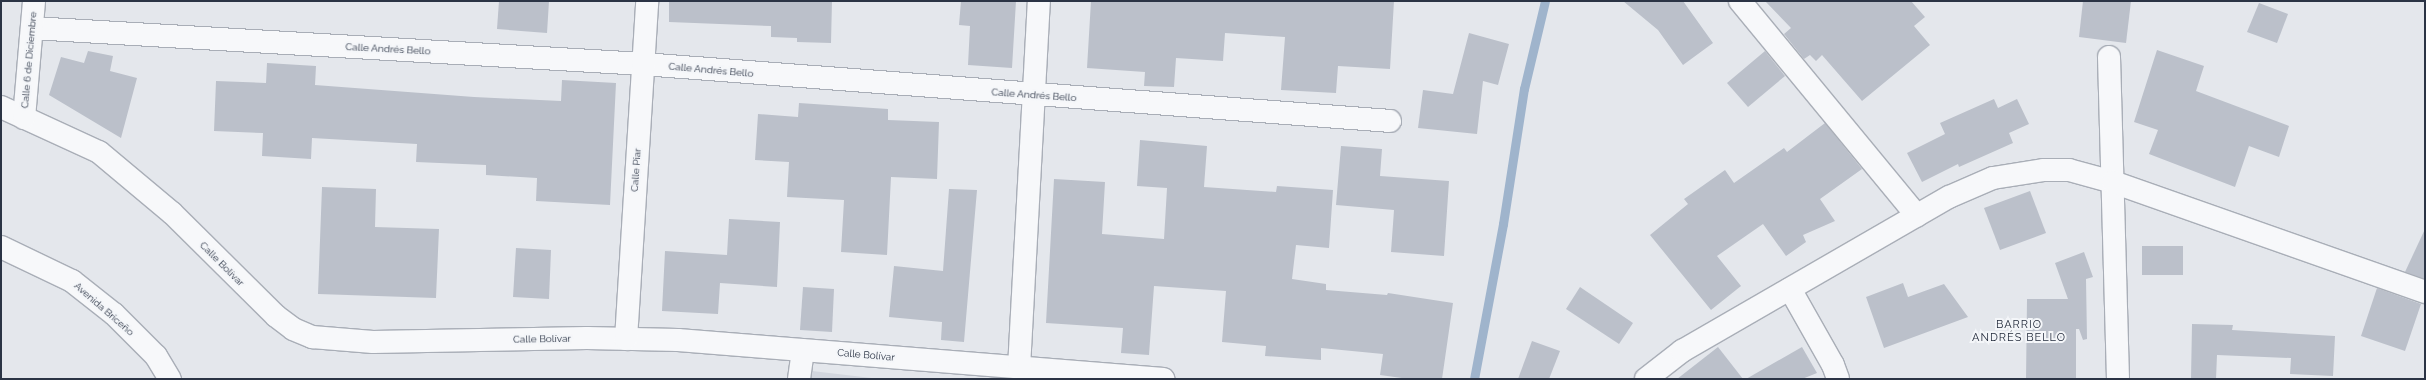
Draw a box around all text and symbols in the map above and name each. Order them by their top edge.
street label: Calle 6 de Diciembre [19,11,39,109]
street label: Calle Andrés Bello [345,41,431,57]
street label: Calle Andrés Bello [668,60,754,80]
street label: Calle Andrés Bello [991,86,1077,104]
street label: Calle Piar [628,148,644,192]
street label: Calle Bolívar [197,239,247,289]
street label: Avenida Briceño [72,280,136,338]
district label: BARRIO ANDRÉS BELLO [1972,319,2066,345]
street label: Calle Bolívar [513,332,571,346]
street label: Calle Bolívar [837,347,895,363]

